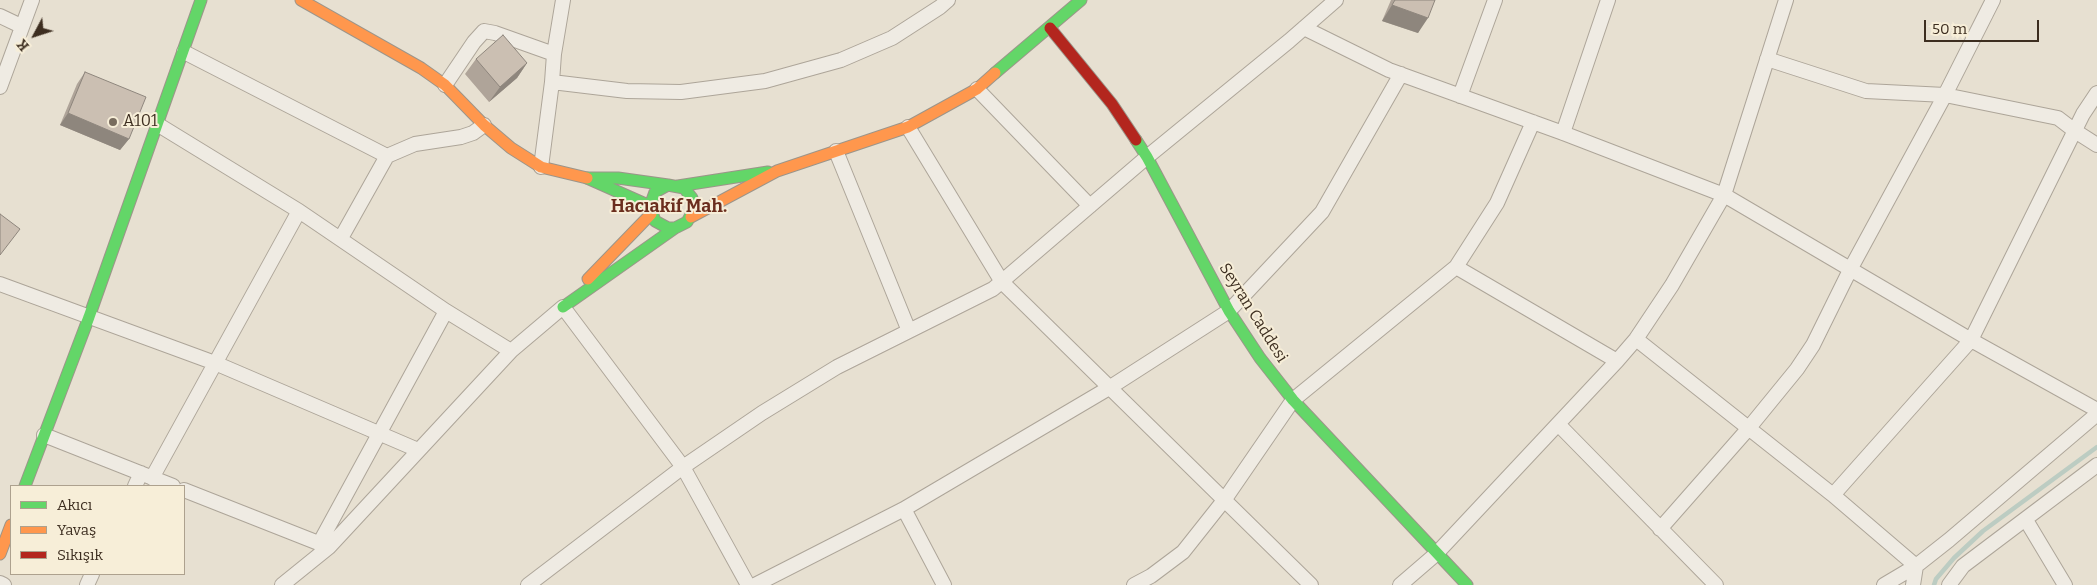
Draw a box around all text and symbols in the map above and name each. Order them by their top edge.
north arrow [10,10,60,60]
scale bar [1927,10,2042,42]
text: 50 m [1932,20,1967,38]
text: K [13,36,33,54]
place label: A101 [123,112,158,132]
marker: A101 [107,116,119,128]
district label: Hacıakif Mah. [611,196,727,218]
street label: Seyran Caddesi [1215,260,1291,366]
legend [10,485,185,575]
text: Akıcı [57,496,92,514]
text: Yavaş [57,521,96,539]
text: Sıkışık [57,546,103,564]

